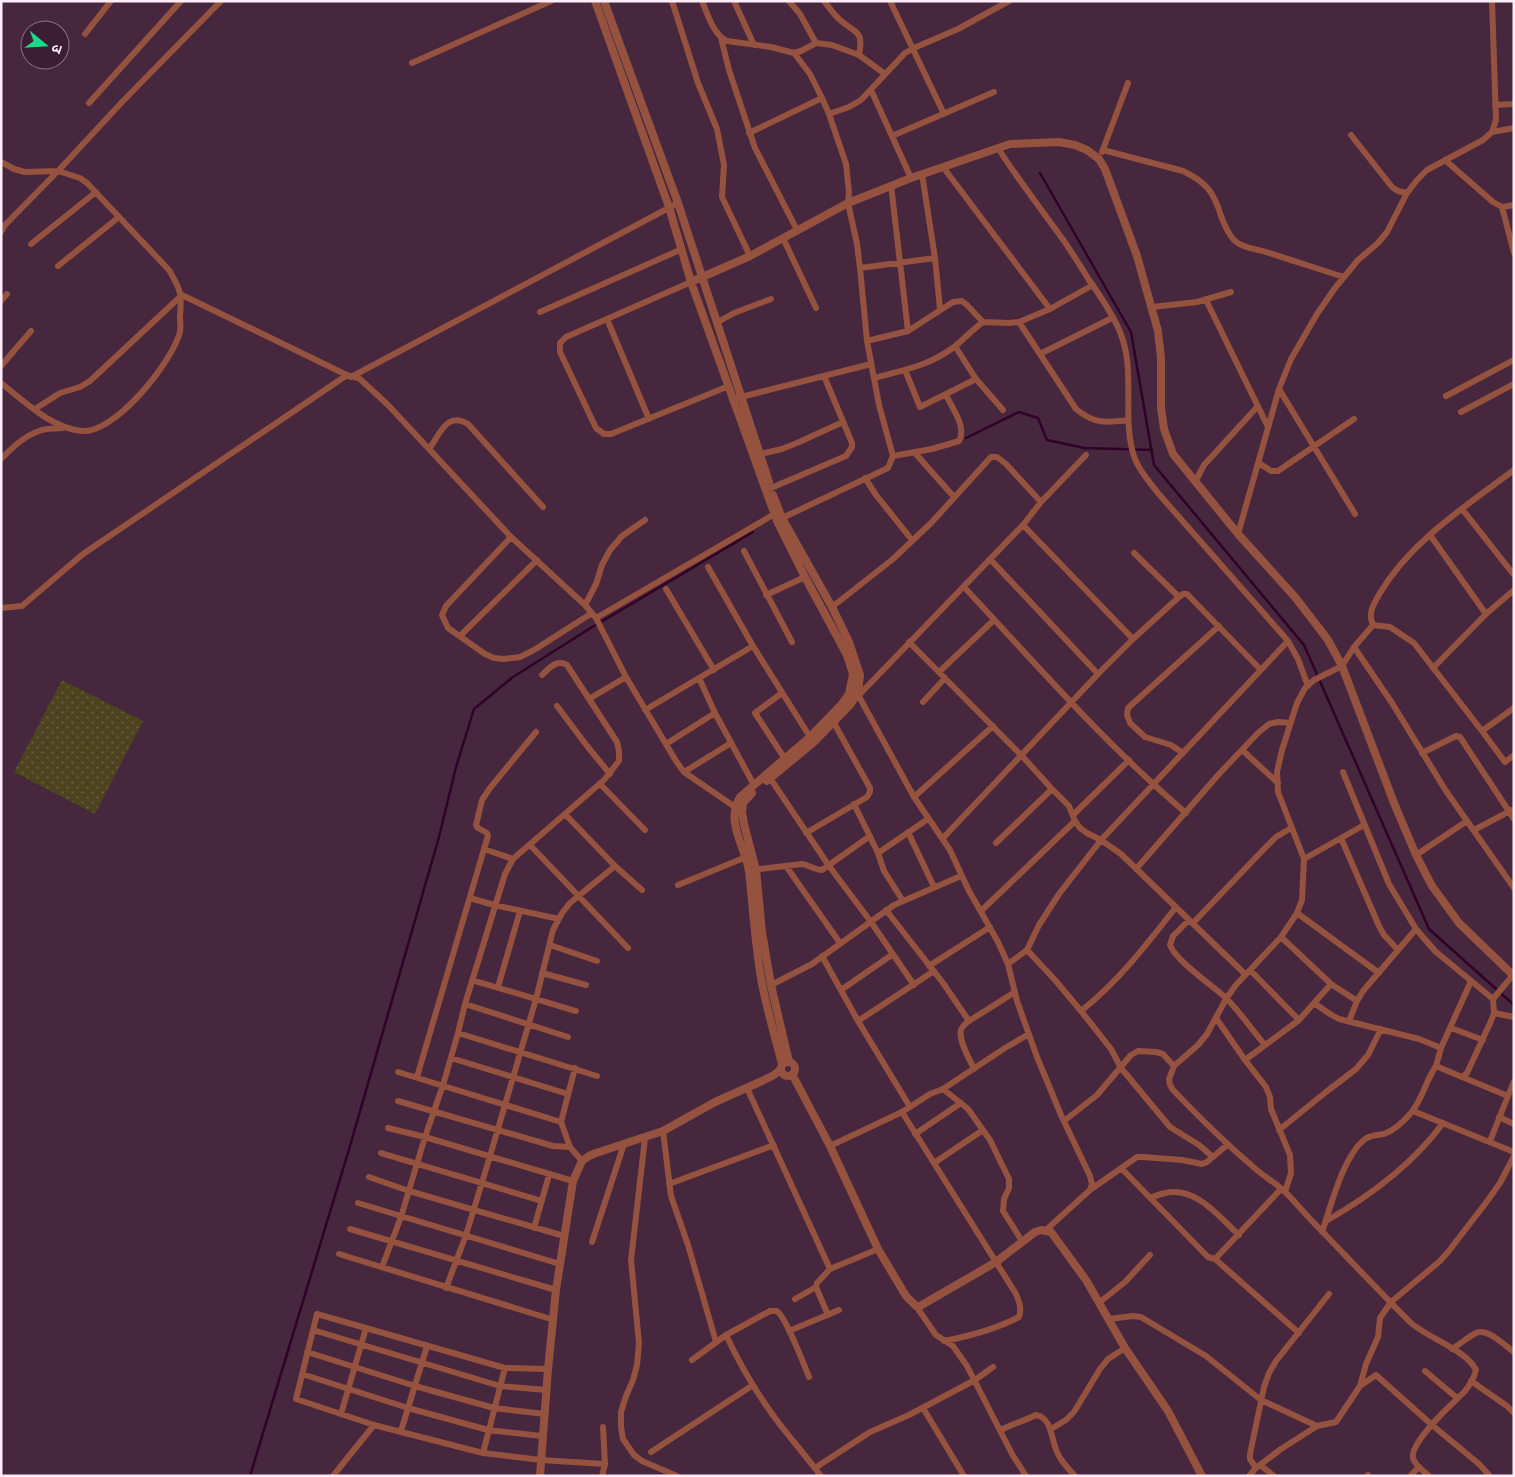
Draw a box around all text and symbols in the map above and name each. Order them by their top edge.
north arrow [20,20,70,70]
text: उ [48,43,67,56]

